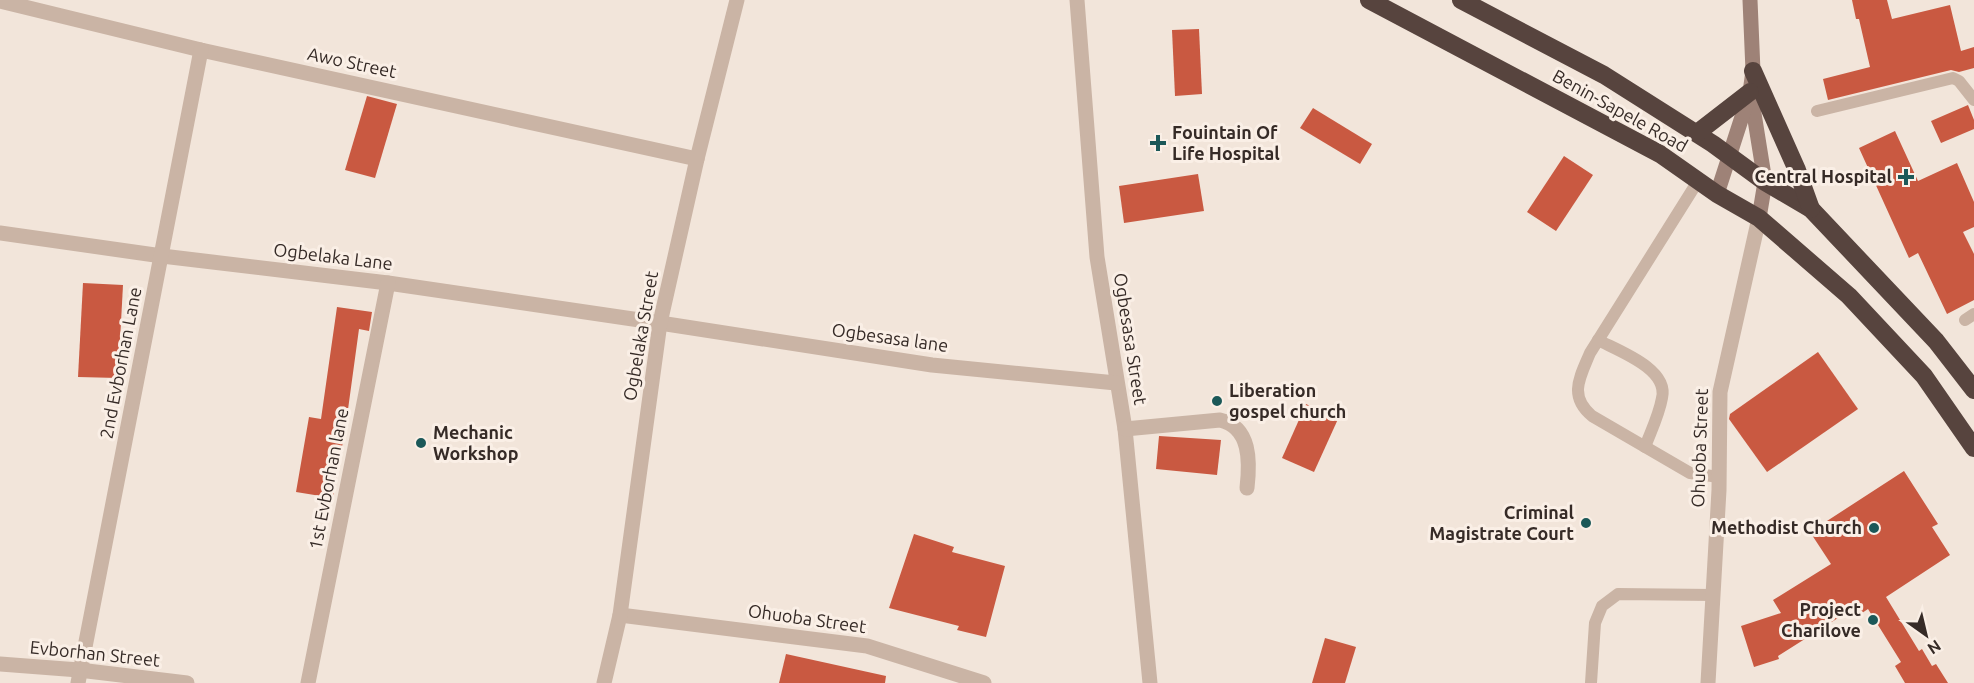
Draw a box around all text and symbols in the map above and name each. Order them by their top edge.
street label: Awo Street [306,43,398,81]
street label: Benin-Sapele Road [1550,65,1691,155]
place label: Fouintain Of Life Hospital [1172,122,1280,163]
marker: Fouintain Of Life Hospital [1149,134,1167,152]
place label: Central Hospital [1754,166,1893,186]
marker: Central Hospital [1897,168,1915,186]
street label: Ogbelaka Lane [272,239,394,273]
street label: Ogbelaka Street [619,269,661,402]
street label: Ogbesasa Street [1111,271,1151,406]
street label: 2nd Evborhan Lane [95,285,145,440]
street label: Ogbesasa lane [831,319,950,355]
place label: Liberation gospel church [1229,380,1346,421]
street label: Ohuoba Street [1687,388,1711,508]
marker: Liberation gospel church [1210,394,1224,408]
street label: 1st Evborhan lane [304,406,352,551]
place label: Mechanic Workshop [433,422,518,463]
marker: Mechanic Workshop [414,436,428,450]
place label: Criminal Magistrate Court [1429,502,1575,543]
marker: Criminal Magistrate Court [1579,516,1593,530]
place label: Methodist Church [1711,517,1862,537]
marker: Methodist Church [1867,521,1881,535]
place label: Project Charilove [1781,599,1861,640]
street label: Ohuoba Street [747,600,868,636]
north arrow [1896,605,1956,665]
marker: Project Charilove [1866,613,1880,627]
street label: Evborhan Street [29,636,161,670]
text: N [1924,637,1944,658]

